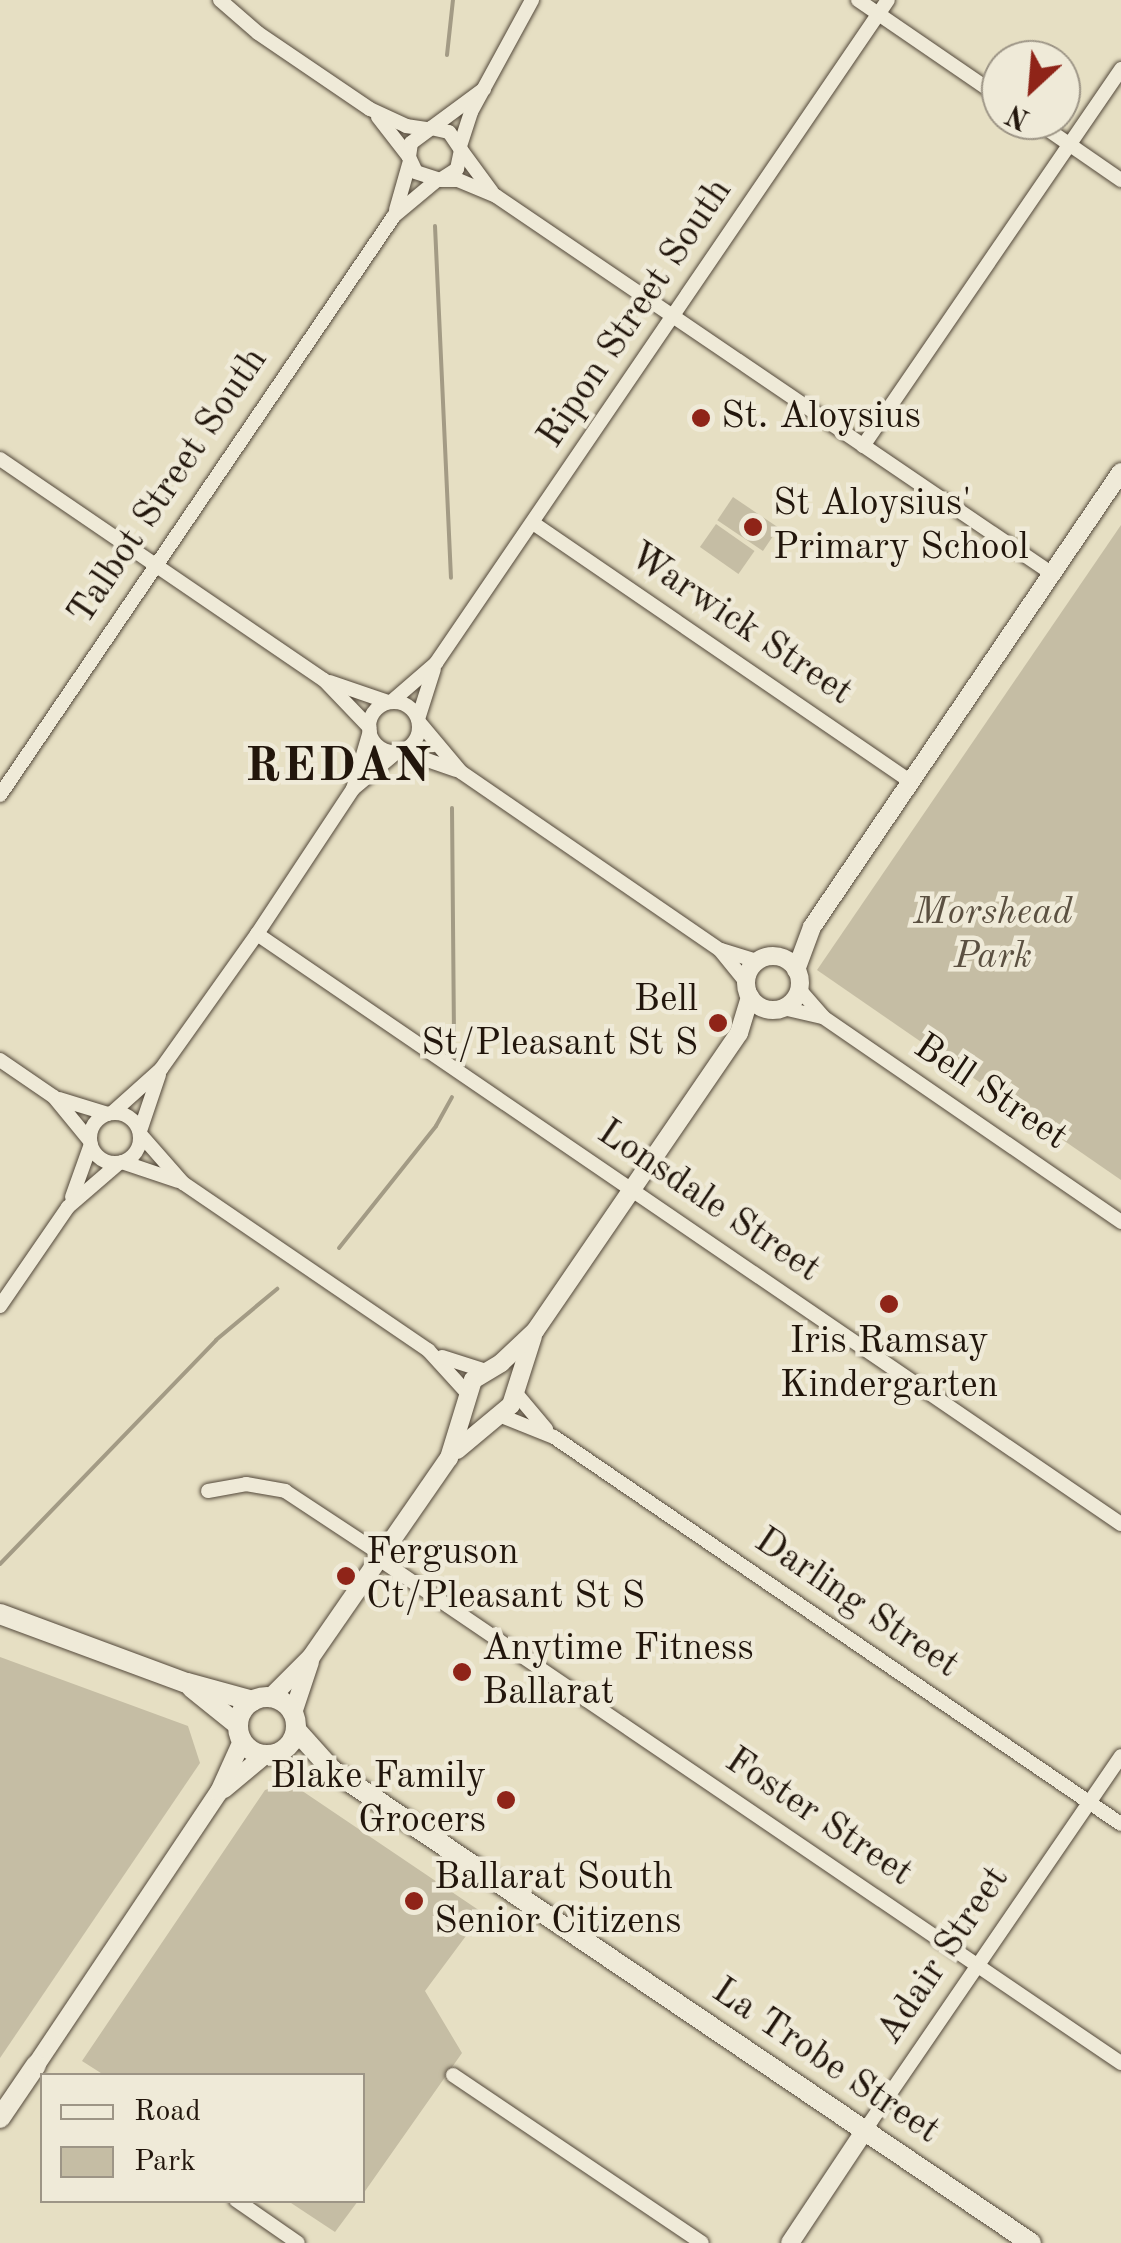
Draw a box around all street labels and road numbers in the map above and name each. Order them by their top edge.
street label: Ripon Street South [529,171,743,457]
street label: Talbot Street South [59,340,279,634]
street label: Warwick Street [620,534,860,716]
street label: Bell Street [904,1025,1076,1161]
street label: Lonsdale Street [588,1111,828,1293]
street label: Darling Street [745,1519,967,1689]
street label: Foster Street [716,1739,920,1897]
street label: Adair Street [868,1858,1020,2054]
street label: La Trobe Street [703,1969,947,2155]

